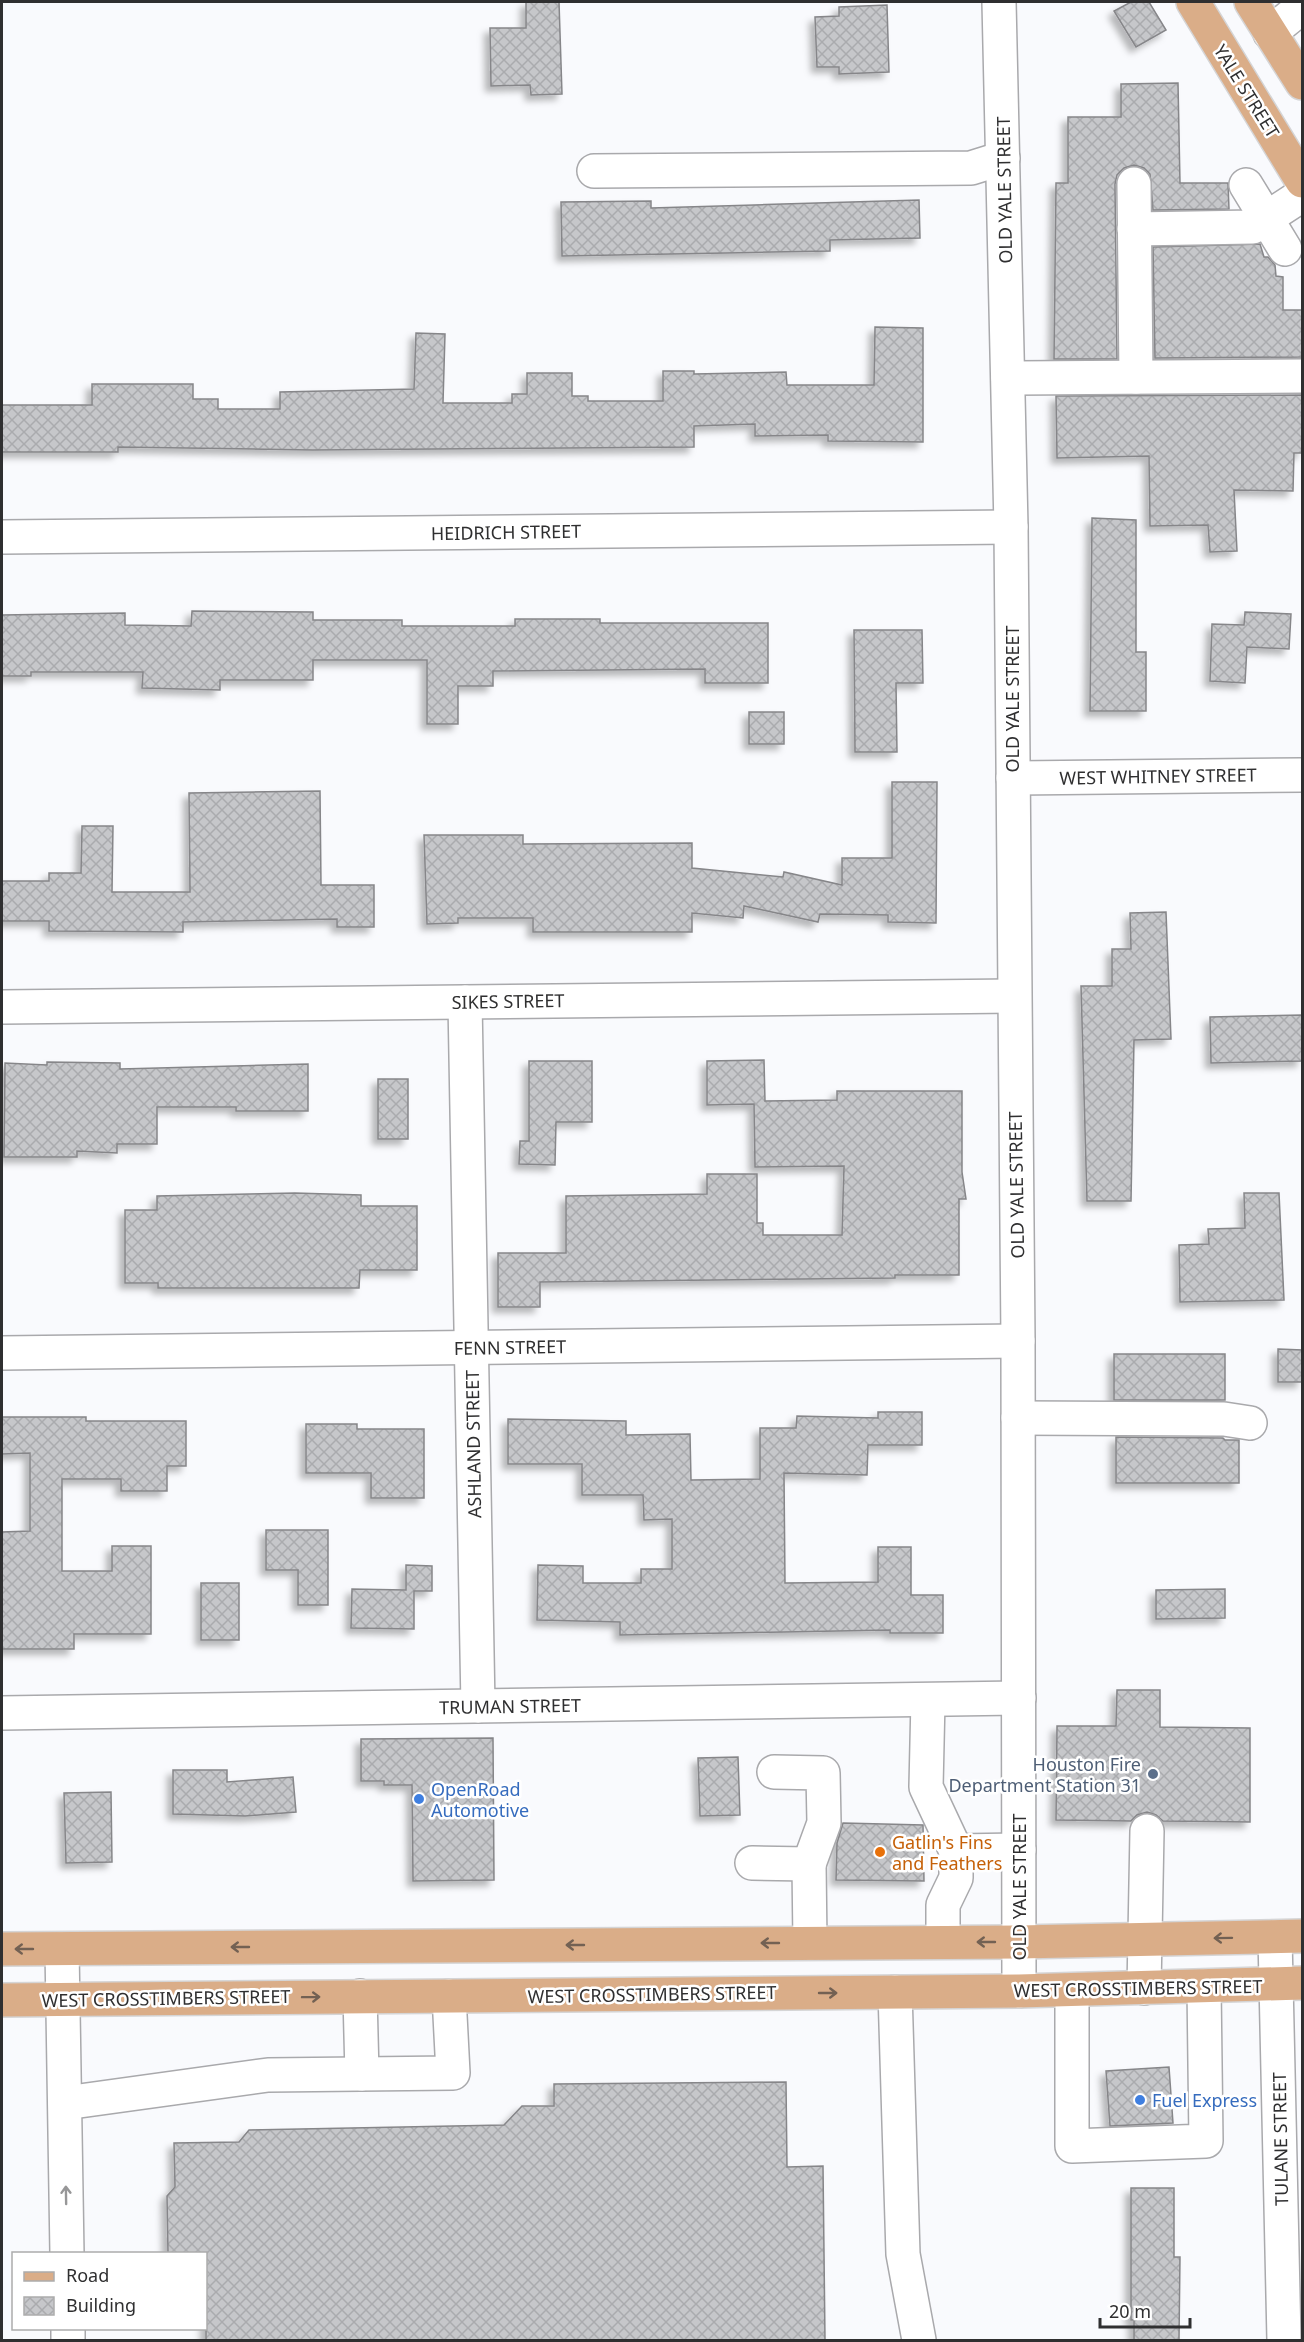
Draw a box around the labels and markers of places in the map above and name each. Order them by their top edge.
place label: Houston Fire Department Station 31 [948,1752,1141,1797]
marker: Houston Fire Department Station 31 [1146,1767,1160,1781]
place label: OpenRoad Automotive [431,1777,529,1822]
marker: OpenRoad Automotive [412,1792,426,1806]
place label: Gatlin's Fins and Feathers [892,1830,1002,1875]
marker: Gatlin's Fins and Feathers [873,1845,887,1859]
place label: Fuel Express [1152,2088,1257,2112]
marker: Fuel Express [1133,2093,1147,2107]

